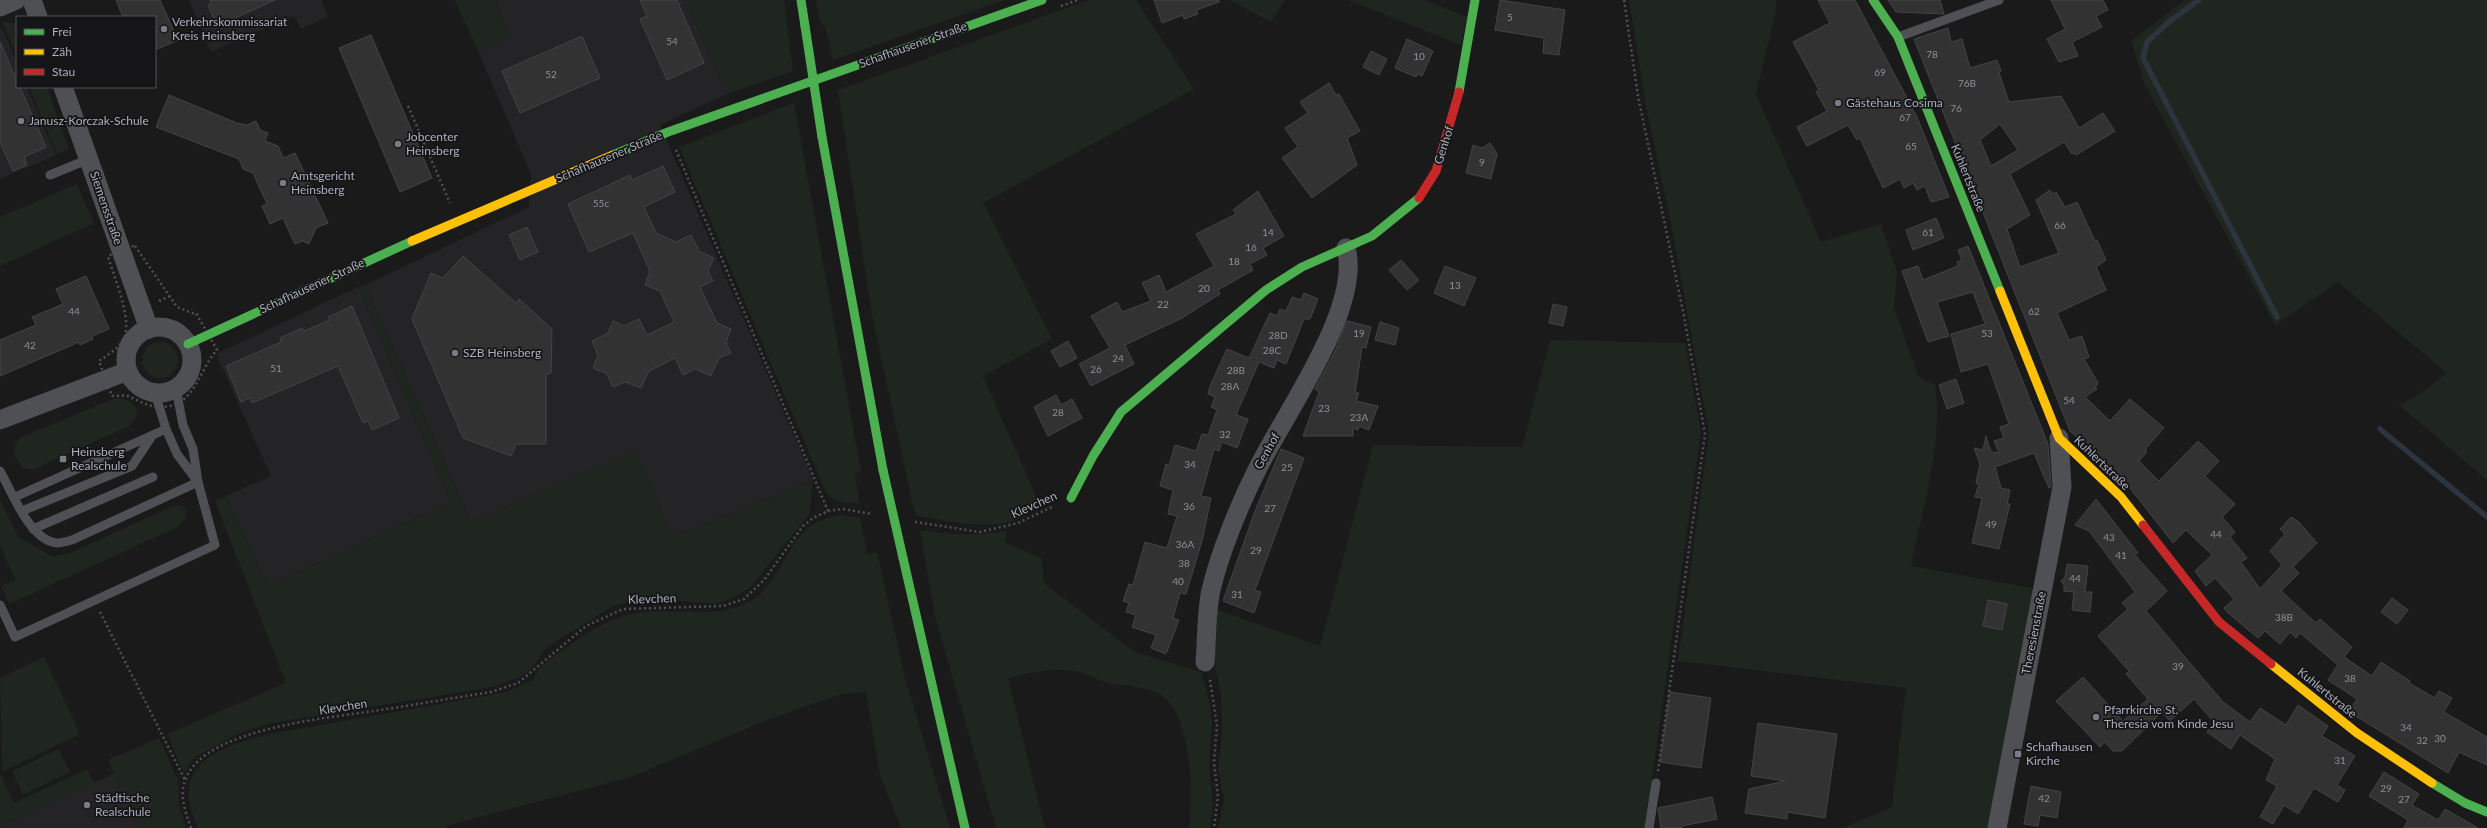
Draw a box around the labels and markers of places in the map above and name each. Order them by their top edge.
place label: Verkehrskommissariat Kreis Heinsberg [172,14,288,43]
marker: Verkehrskommissariat Kreis Heinsberg [159,24,169,34]
place label: Gästehaus Cosima [1846,95,1943,110]
marker: Gästehaus Cosima [1833,98,1843,108]
place label: Janusz-Korczak-Schule [29,113,149,128]
marker: Janusz-Korczak-Schule [16,116,26,126]
place label: Jobcenter Heinsberg [406,129,460,158]
marker: Jobcenter Heinsberg [393,139,403,149]
place label: Amtsgericht Heinsberg [291,168,355,197]
marker: Amtsgericht Heinsberg [278,178,288,188]
place label: SZB Heinsberg [463,345,541,360]
marker: SZB Heinsberg [450,348,460,358]
place label: Heinsberg Realschule [71,444,127,473]
marker: Heinsberg Realschule [58,454,68,464]
place label: Pfarrkirche St. Theresia vom Kinde Jesu [2104,702,2233,731]
marker: Pfarrkirche St. Theresia vom Kinde Jesu [2091,712,2101,722]
place label: Schafhausen Kirche [2026,739,2093,768]
marker: Schafhausen Kirche [2013,749,2023,759]
place label: Städtische Realschule [95,790,151,819]
marker: Städtische Realschule [82,800,92,810]

